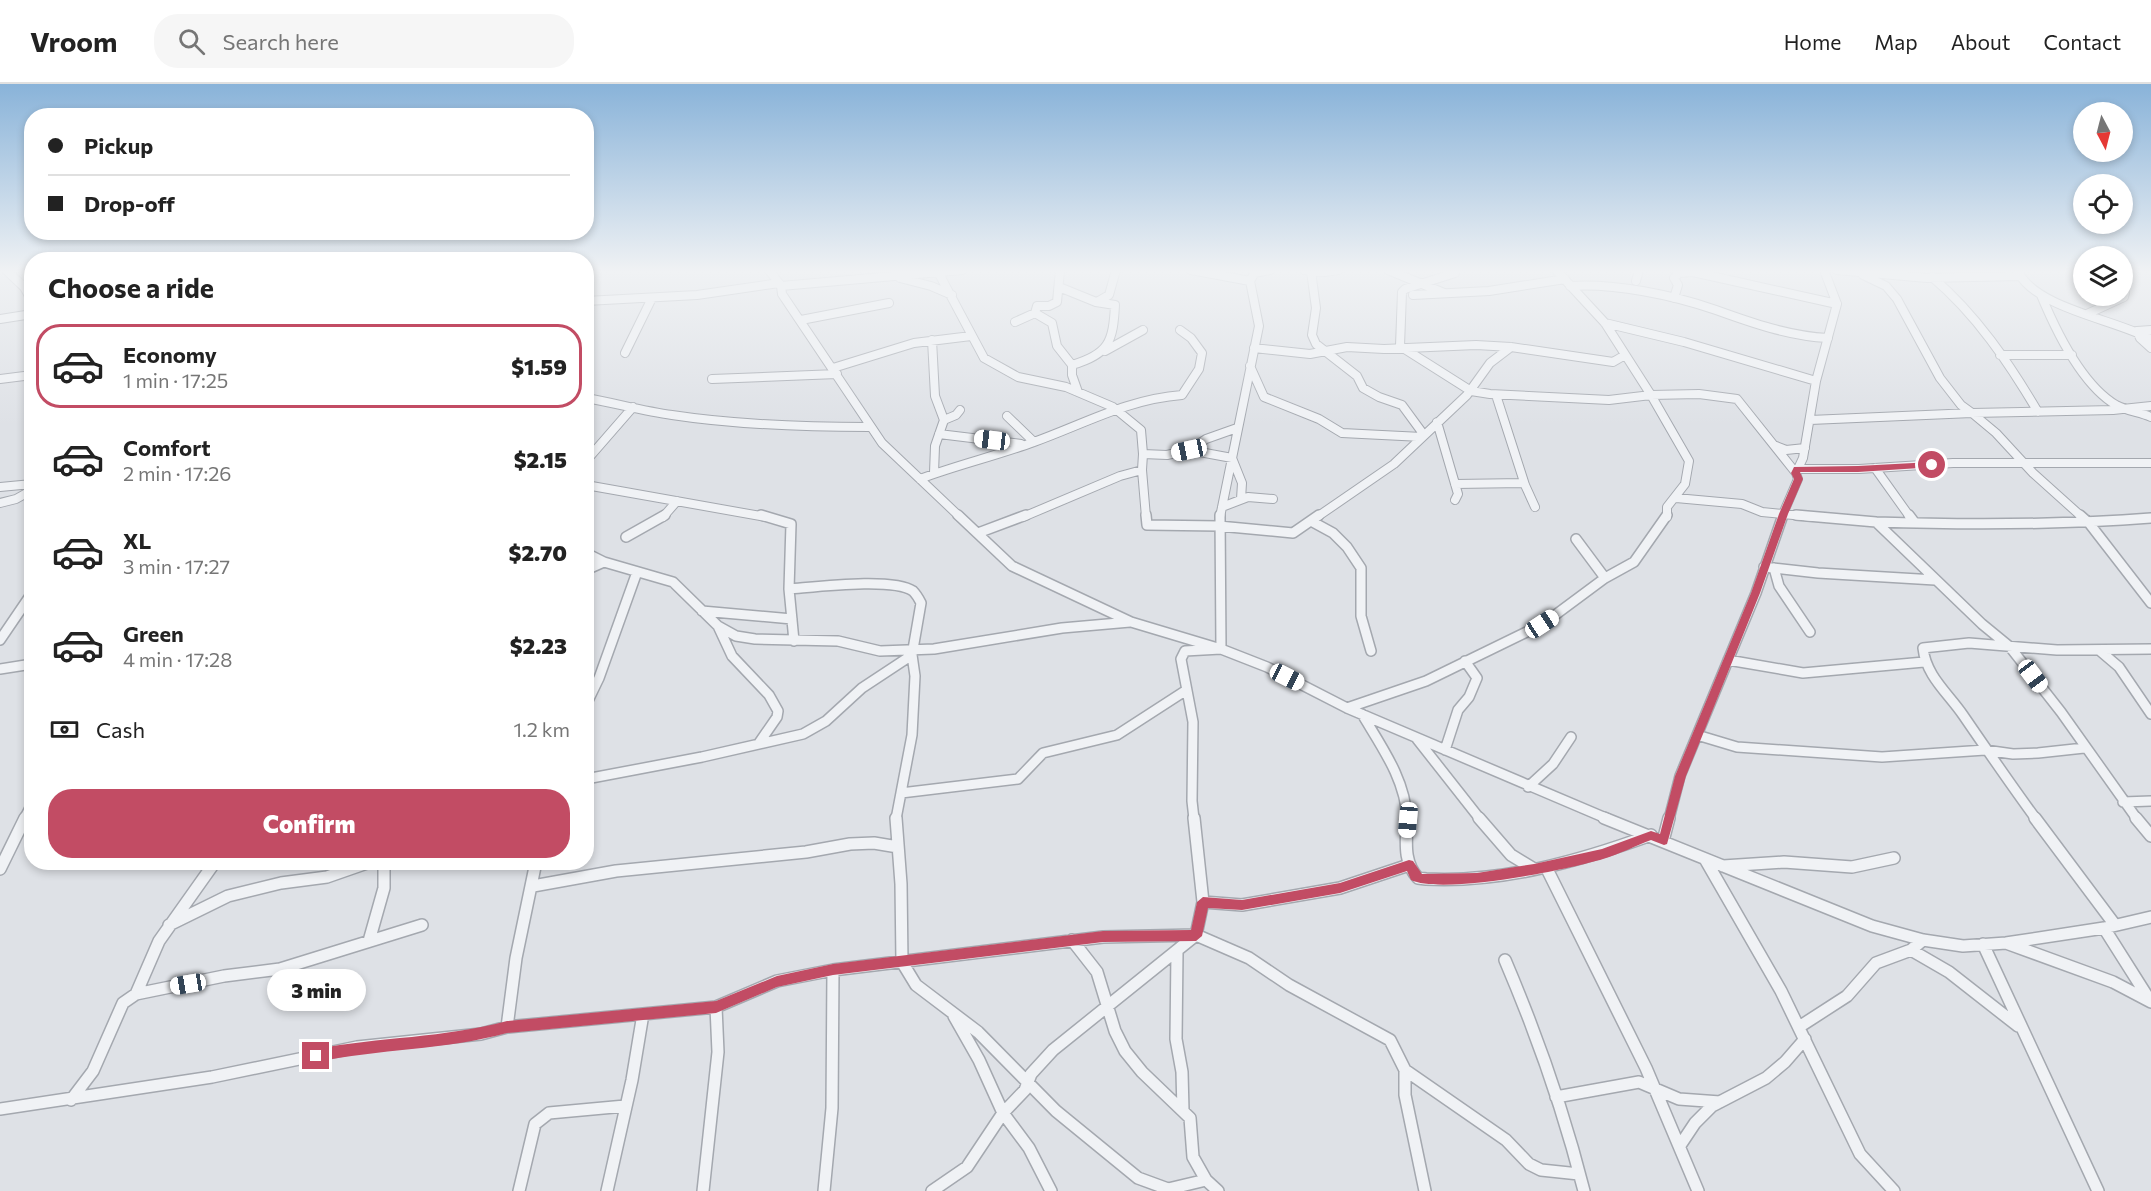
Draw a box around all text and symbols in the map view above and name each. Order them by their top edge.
search box [154,14,574,68]
text: Vroom [30,24,118,58]
icon: search [175,25,208,58]
text: Search here [223,28,339,55]
text: Home [1784,29,1841,54]
text: Map [1874,29,1918,54]
text: About [1951,29,2010,54]
text: Contact [2043,29,2121,54]
north arrow [2073,102,2133,162]
map controls [2073,102,2133,306]
text: Pickup [84,132,153,159]
button: locate [2073,174,2133,234]
text: Drop-off [84,190,175,217]
button: layers [2073,246,2133,306]
text: Choose a ride [48,271,214,304]
icon: car [51,339,105,393]
text: Economy [123,341,217,368]
text: $1.59 [511,353,567,380]
text: 1 min · 17:25 [123,368,228,392]
car [973,429,1011,451]
icon: car [51,432,105,486]
text: Comfort [123,434,211,461]
car [1170,437,1208,463]
text: $2.15 [514,446,567,473]
route start [1918,451,1945,478]
text: 2 min · 17:26 [123,461,231,485]
icon: car [51,525,105,579]
text: XL [123,527,151,554]
text: $2.70 [509,539,567,566]
text: 3 min · 17:27 [123,554,230,578]
car [1522,607,1562,641]
icon: car [51,618,105,672]
text: Green [123,620,184,647]
text: $2.23 [510,632,567,659]
text: 4 min · 17:28 [123,647,232,671]
car [2015,656,2051,696]
car [1267,661,1307,693]
icon: cash [48,713,81,746]
text: Cash [96,716,145,743]
text: 1.2 km [514,717,570,741]
button: Confirm [48,789,570,858]
car [1397,801,1419,839]
callout: 3 min [266,969,366,1011]
car [169,972,207,996]
text: 3 min [291,978,342,1002]
route end [302,1042,329,1069]

